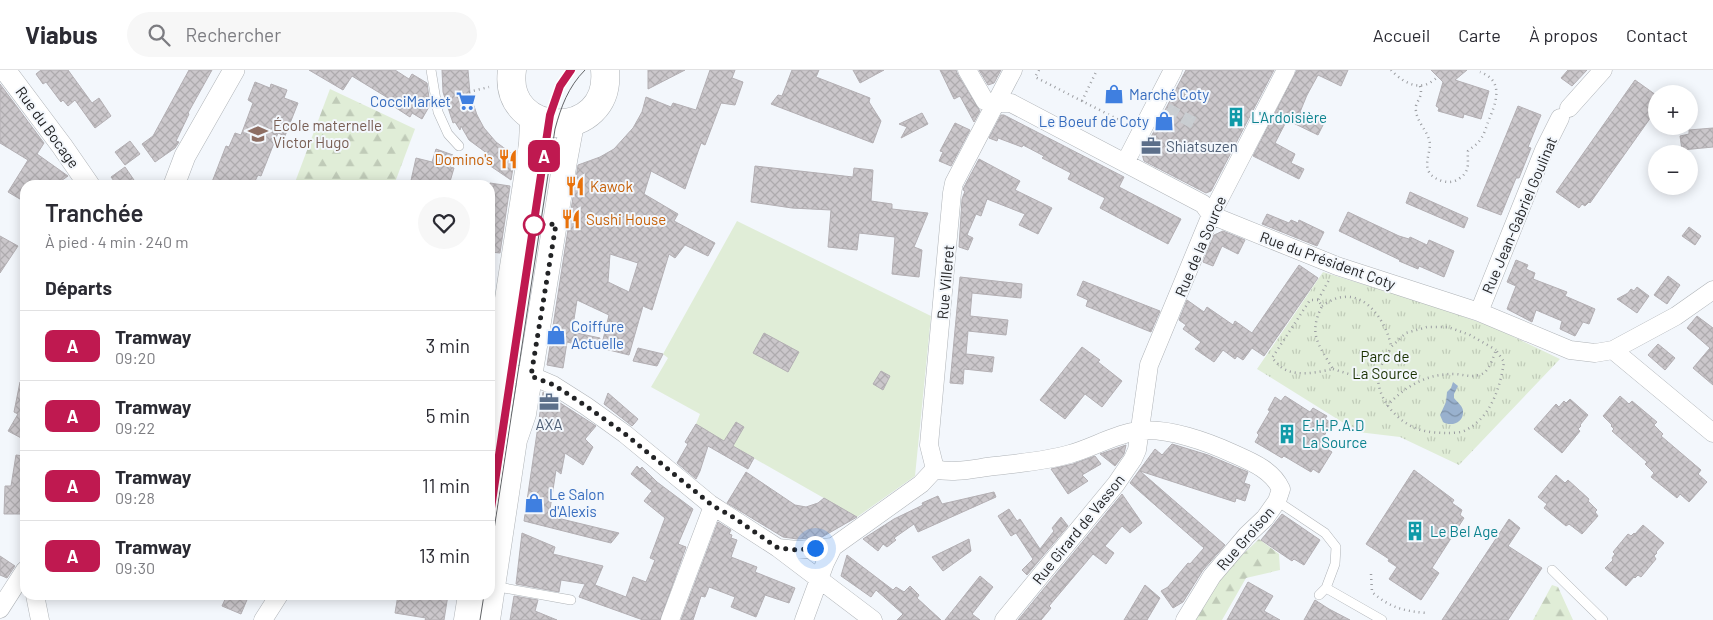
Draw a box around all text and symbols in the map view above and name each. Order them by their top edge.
search box [127,12,477,57]
text: Viabus [25,20,97,49]
icon: search [145,21,173,49]
text: Rechercher [185,23,281,46]
text: Accueil [1373,24,1430,46]
text: Carte [1458,24,1501,46]
text: À propos [1529,24,1598,46]
text: Contact [1626,24,1688,46]
street label: Rue du Bocage [12,83,84,171]
shop icon: Marché Coty [1103,83,1125,105]
place label: Marché Coty [1129,85,1209,103]
map controls [1648,85,1698,195]
button: + [1648,85,1698,135]
supermarket icon: CocciMarket [455,90,477,112]
place label: CocciMarket [370,92,451,110]
building icon: L'Ardoisière [1225,106,1247,128]
place label: L'Ardoisière [1251,108,1327,126]
shop icon: Le Boeuf de Coty [1153,110,1175,132]
place label: Le Boeuf de Coty [1039,112,1149,130]
place label: École maternelle Victor Hugo [273,116,382,151]
school or university icon: École maternelle Victor Hugo [247,123,269,145]
street label: Rue Jean-Gabriel Goulinat [1478,134,1560,296]
office icon: Shiatsuzen [1140,135,1162,157]
place label: Shiatsuzen [1166,137,1238,155]
line badge: A [528,140,560,172]
text: A [538,145,550,167]
button: − [1648,145,1698,195]
restaurant icon: Domino's [497,148,519,170]
place label: Domino's [435,150,493,168]
restaurant icon: Kawok [564,175,586,197]
place label: Kawok [590,177,633,195]
street label: Rue de la Source [1171,193,1229,299]
button: heart [418,197,470,249]
text: Tranchée [45,198,144,227]
restaurant icon: Sushi House [560,208,582,230]
place label: Sushi House [586,210,666,228]
unlabelled marker [523,214,545,236]
street label: Rue du Président Coty [1258,227,1398,293]
text: À pied · 4 min · 240 m [45,232,188,251]
street label: Rue Villeret [933,244,957,320]
text: Départs [45,276,112,299]
place label: Coiffure Actuelle [571,317,624,352]
shop icon: Coiffure Actuelle [545,324,567,346]
text: Tramway [115,325,191,348]
text: 3 min [426,334,470,357]
text: A [66,335,79,357]
park label: Parc de La Source [1352,347,1418,382]
text: 09:20 [115,348,155,367]
office icon: AXA [538,391,560,413]
text: Tramway [115,395,191,418]
text: 5 min [426,404,470,427]
text: A [66,405,79,427]
place label: AXA [535,415,563,433]
place label: E.H.P.A.D La Source [1302,416,1367,451]
text: 09:22 [115,418,155,437]
building icon: E.H.P.A.D La Source [1276,423,1298,445]
text: Tramway [115,465,191,488]
street label: Rue Girard de Vasson [1028,470,1128,588]
text: 11 min [422,474,470,497]
text: A [66,475,79,497]
place label: Le Salon d'Alexis [549,485,605,520]
text: 09:28 [115,488,155,507]
shop icon: Le Salon d'Alexis [523,492,545,514]
street label: Rue Groison [1213,503,1277,573]
building icon: Le Bel Age [1404,520,1426,542]
place label: Le Bel Age [1430,522,1498,540]
text: Tramway [115,535,191,558]
your location [803,536,828,561]
text: 13 min [419,544,470,567]
text: A [66,545,79,567]
text: 09:30 [115,558,155,577]

